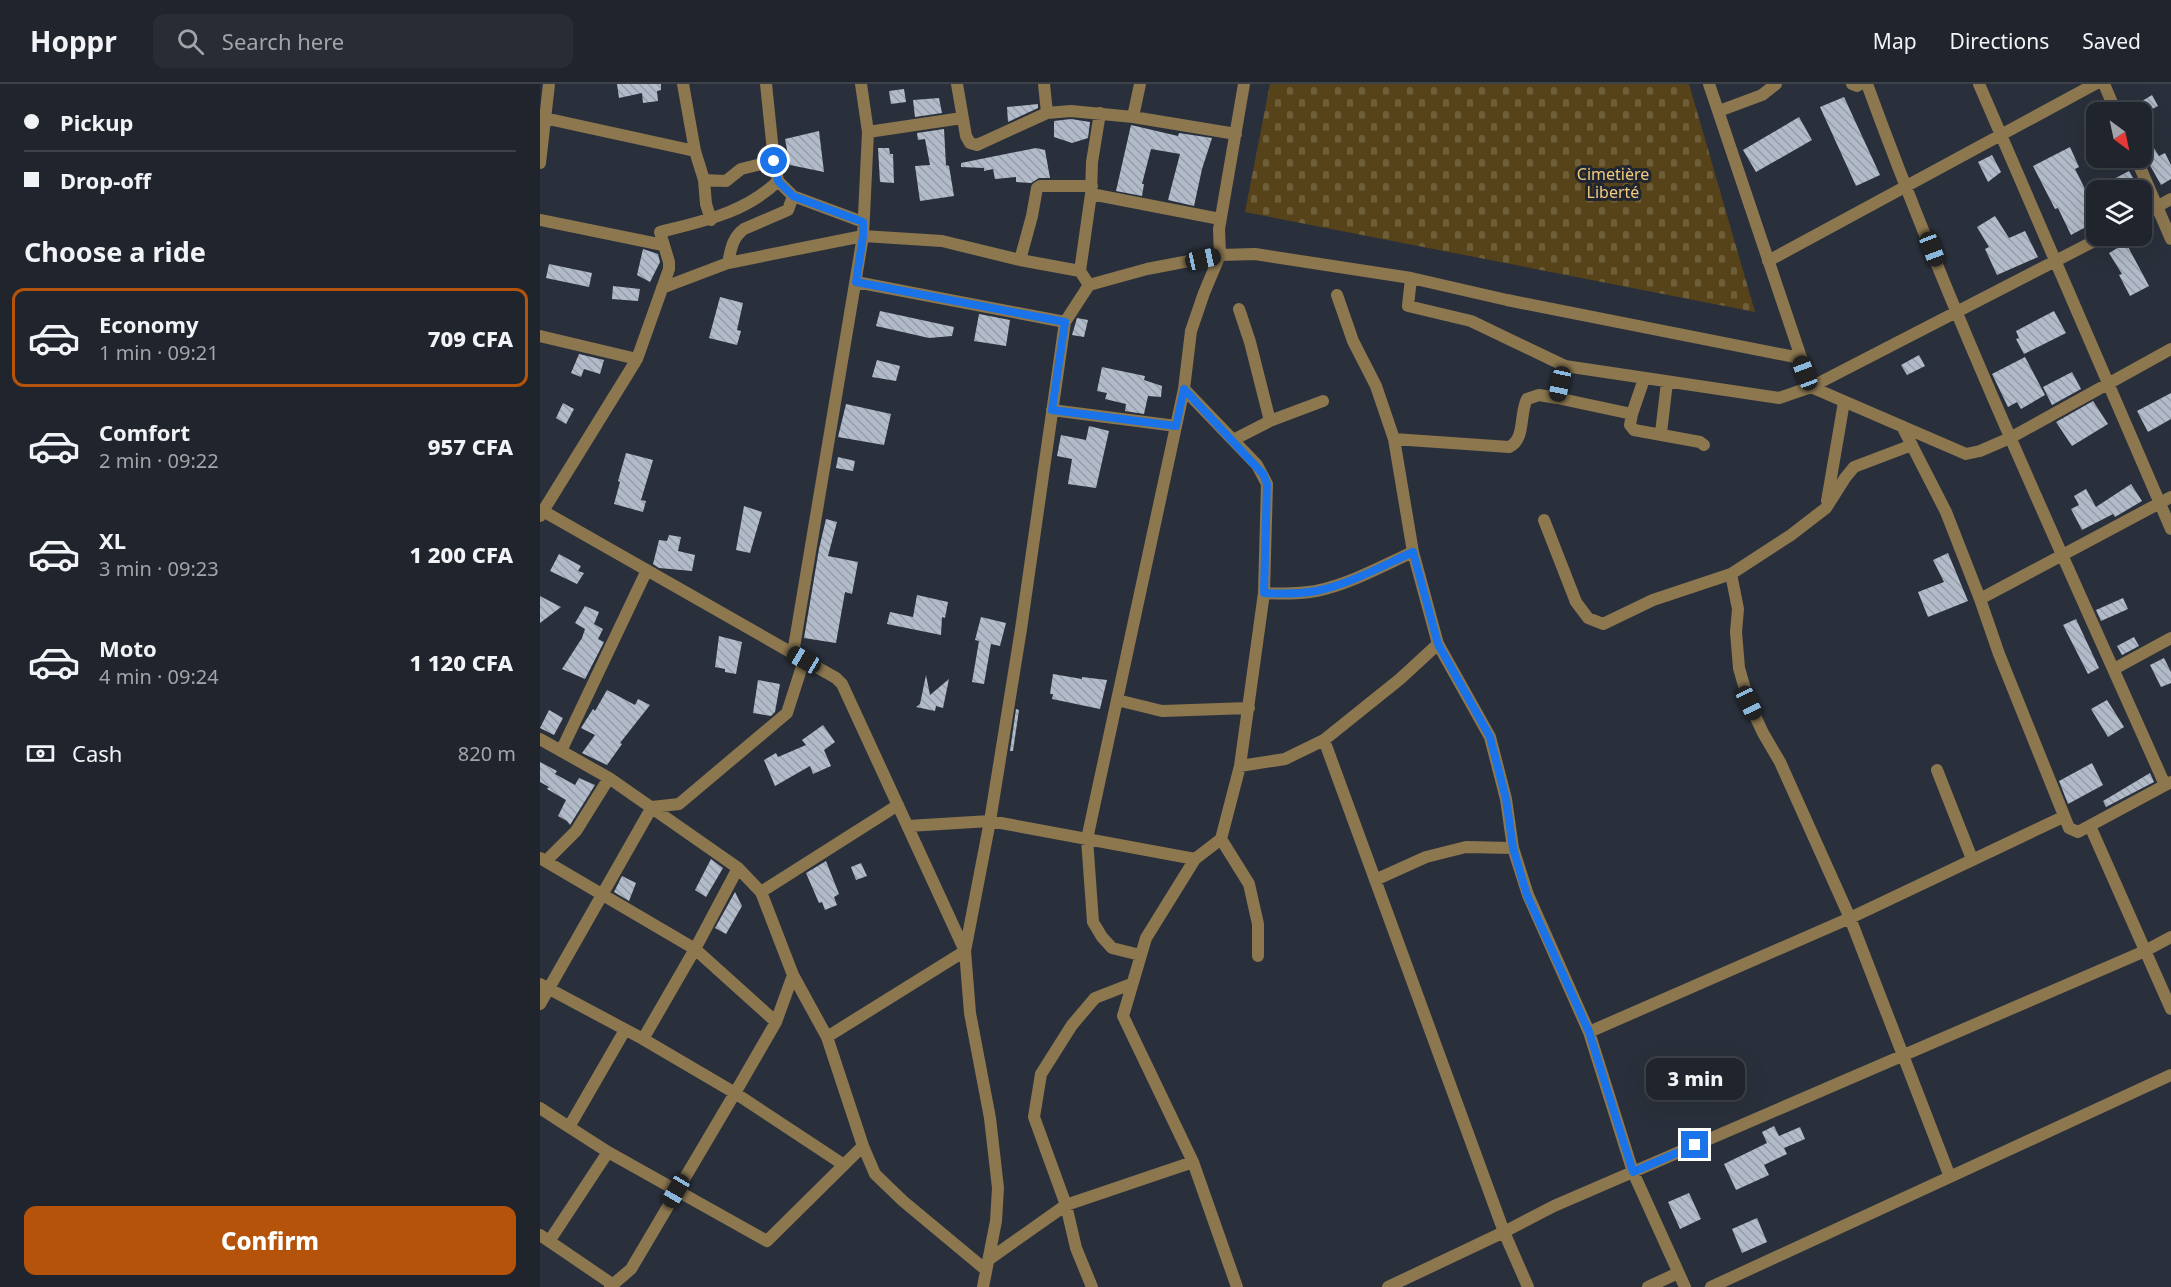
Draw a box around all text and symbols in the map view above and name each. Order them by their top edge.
search box [153,14,573,68]
text: Hoppr [30,22,117,60]
icon: search [174,25,207,58]
text: Search here [222,26,344,56]
text: Map [1873,27,1917,55]
text: Directions [1950,27,2049,55]
text: Saved [2082,27,2141,55]
north arrow [2086,102,2152,168]
map controls [2086,102,2152,246]
text: Pickup [60,107,133,137]
route start [760,147,787,174]
park label: Cimetière Liberté [1577,163,1649,203]
text: Drop-off [60,165,151,195]
button: layers [2086,180,2152,246]
car [1917,229,1947,269]
text: Choose a ride [24,233,206,270]
car [1184,246,1222,272]
text: Economy [99,309,198,339]
icon: car [27,311,81,365]
text: 709 CFA [428,323,513,353]
text: 1 min · 09:21 [99,339,219,366]
car [1790,353,1820,393]
car [1547,365,1573,403]
text: Comfort [99,417,190,447]
icon: car [27,419,81,473]
text: 957 CFA [428,431,513,461]
text: 2 min · 09:22 [99,447,219,474]
text: XL [99,525,126,555]
icon: car [27,527,81,581]
text: 1 200 CFA [409,539,513,569]
text: 3 min · 09:23 [99,555,219,582]
text: Moto [99,633,157,663]
icon: car [27,635,81,689]
car [784,643,824,677]
text: 1 120 CFA [409,647,513,677]
text: 4 min · 09:24 [99,663,219,690]
car [1733,683,1765,723]
icon: cash [24,737,57,770]
text: Cash [72,738,122,768]
text: 820 m [458,740,516,767]
callout: 3 min [1646,1058,1744,1100]
text: 3 min [1668,1065,1723,1092]
route end [1681,1131,1708,1158]
car [659,1171,693,1211]
button: Confirm [24,1206,516,1275]

